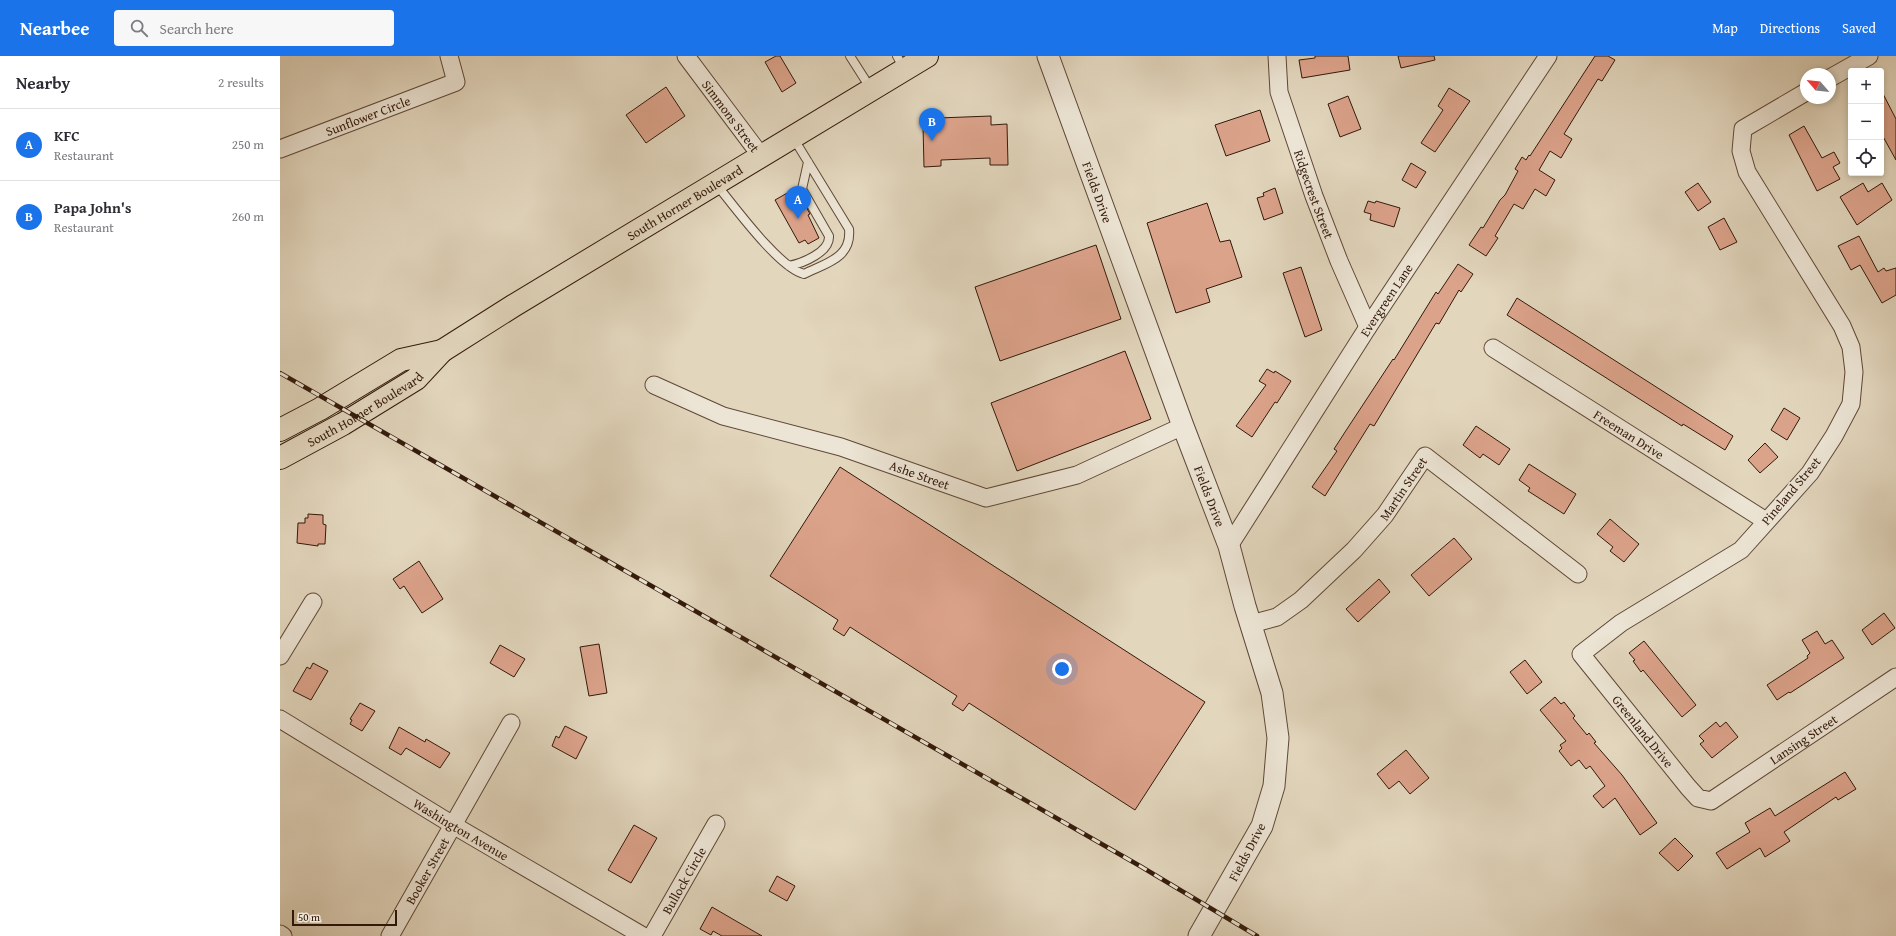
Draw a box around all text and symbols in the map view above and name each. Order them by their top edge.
search box [114,10,394,46]
text: Nearbee [20,14,90,42]
icon: search [128,17,150,39]
text: Search here [160,18,234,39]
text: Map [1712,18,1738,38]
text: Directions [1760,18,1820,38]
text: Saved [1842,18,1876,38]
north arrow [1800,68,1836,104]
map controls [1848,68,1884,176]
button: + [1848,68,1884,104]
text: Nearby [16,70,70,95]
text: 2 results [218,73,264,92]
street label: Simmons Street [698,76,765,157]
street label: Sunflower Circle [323,91,413,140]
button: − [1848,104,1884,140]
pin: B [919,108,945,141]
text: KFC [54,125,80,146]
text: A [25,135,33,154]
text: 250 m [232,135,264,154]
button: locate [1848,140,1884,176]
text: Restaurant [54,146,114,165]
street label: Ridgecrest Street [1290,147,1339,242]
street label: Fields Drive [1078,159,1118,226]
street label: South Horner Boulevard [623,160,746,245]
pin: A [785,186,811,219]
text: Papa John's [54,197,131,218]
text: B [25,207,33,226]
text: 260 m [232,207,264,226]
text: Restaurant [54,218,114,237]
street label: Evergreen Lane [1355,260,1417,340]
street label: South Horner Boulevard [303,367,428,451]
street label: Freeman Drive [1590,405,1668,464]
street label: Martin Street [1374,452,1432,524]
street label: Pineland Street [1757,452,1825,529]
street label: Ashe Street [887,455,953,494]
street label: Fields Drive [1190,463,1230,529]
your location [1052,659,1072,679]
street label: Greenland Drive [1608,691,1678,772]
street label: Lansing Street [1766,709,1841,769]
street label: Washington Avenue [410,793,512,865]
street label: Fields Drive [1224,819,1270,885]
street label: Booker Street [400,833,454,908]
street label: Bullock Circle [657,843,711,918]
scale bar [292,908,397,927]
text: 50 m [298,909,320,925]

